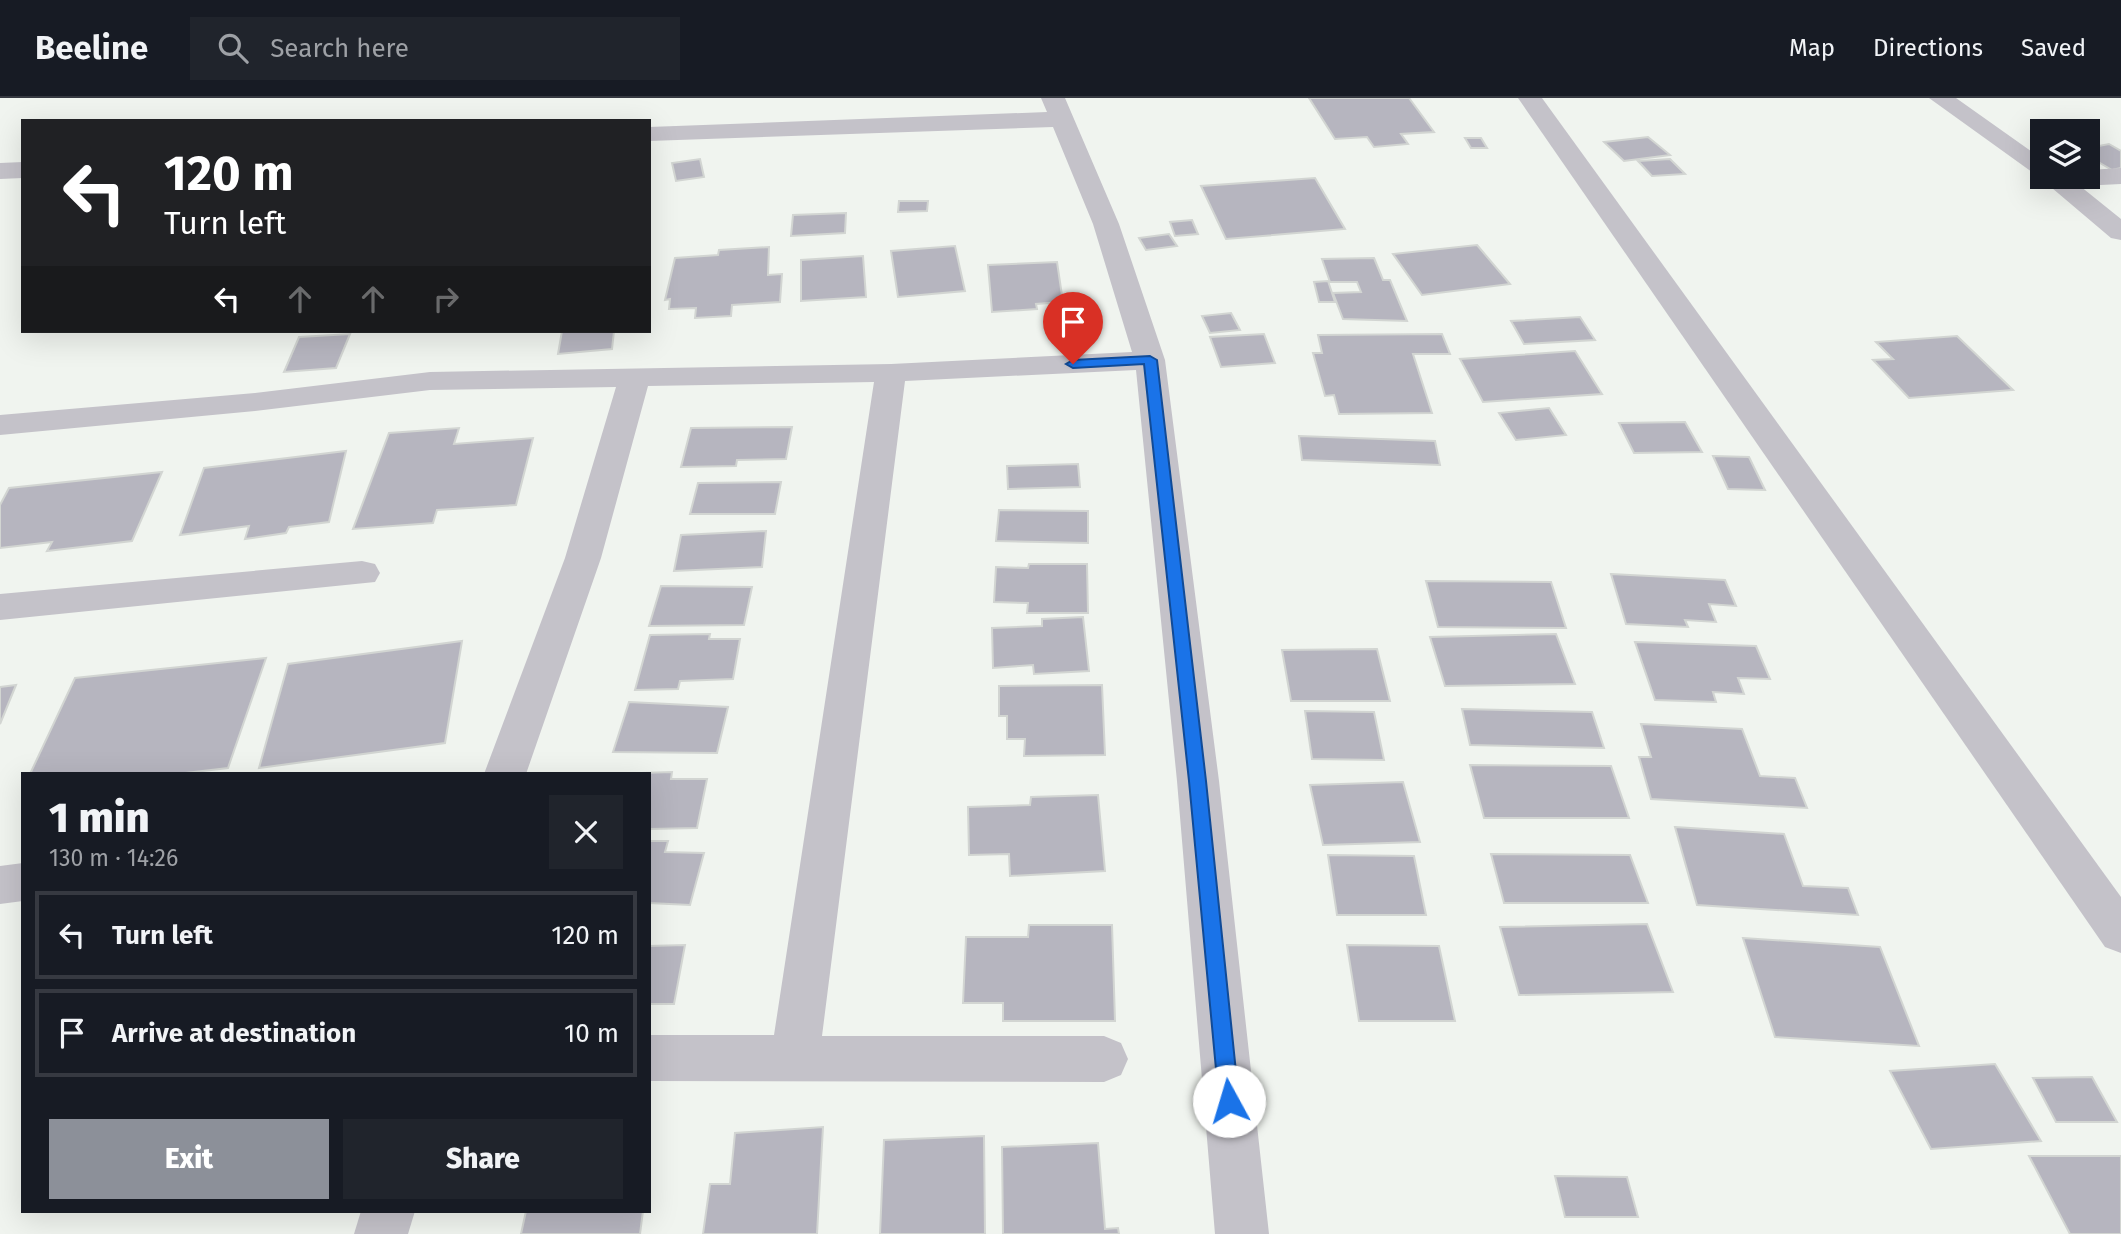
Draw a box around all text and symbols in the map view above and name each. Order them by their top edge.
search box [190,17,680,80]
text: Beeline [35,28,148,68]
icon: search [214,29,252,67]
text: Search here [270,33,409,64]
text: Map [1789,34,1835,62]
text: Directions [1873,34,1983,62]
text: Saved [2021,34,2086,62]
map controls [2030,119,2100,189]
button: layers [2030,119,2100,189]
text: 120 m [164,144,294,203]
icon: left [49,147,140,238]
text: Turn left [164,204,286,242]
icon: left [208,280,246,318]
icon: ahead [281,280,319,318]
icon: ahead [354,280,392,318]
icon: right [427,280,465,318]
pin [1043,292,1103,364]
icon: arrive [1054,303,1092,341]
text: 1 min [49,793,150,843]
button: close [549,795,623,869]
text: 130 m · 14:26 [49,844,178,872]
icon: left [53,916,91,954]
text: Turn left [112,920,213,951]
text: 120 m [551,920,619,951]
icon: arrive [53,1014,91,1052]
text: Arrive at destination [112,1018,356,1049]
text: 10 m [564,1018,619,1049]
position arrow [1192,1064,1266,1138]
button: Exit [49,1119,329,1199]
button: Share [343,1119,623,1199]

